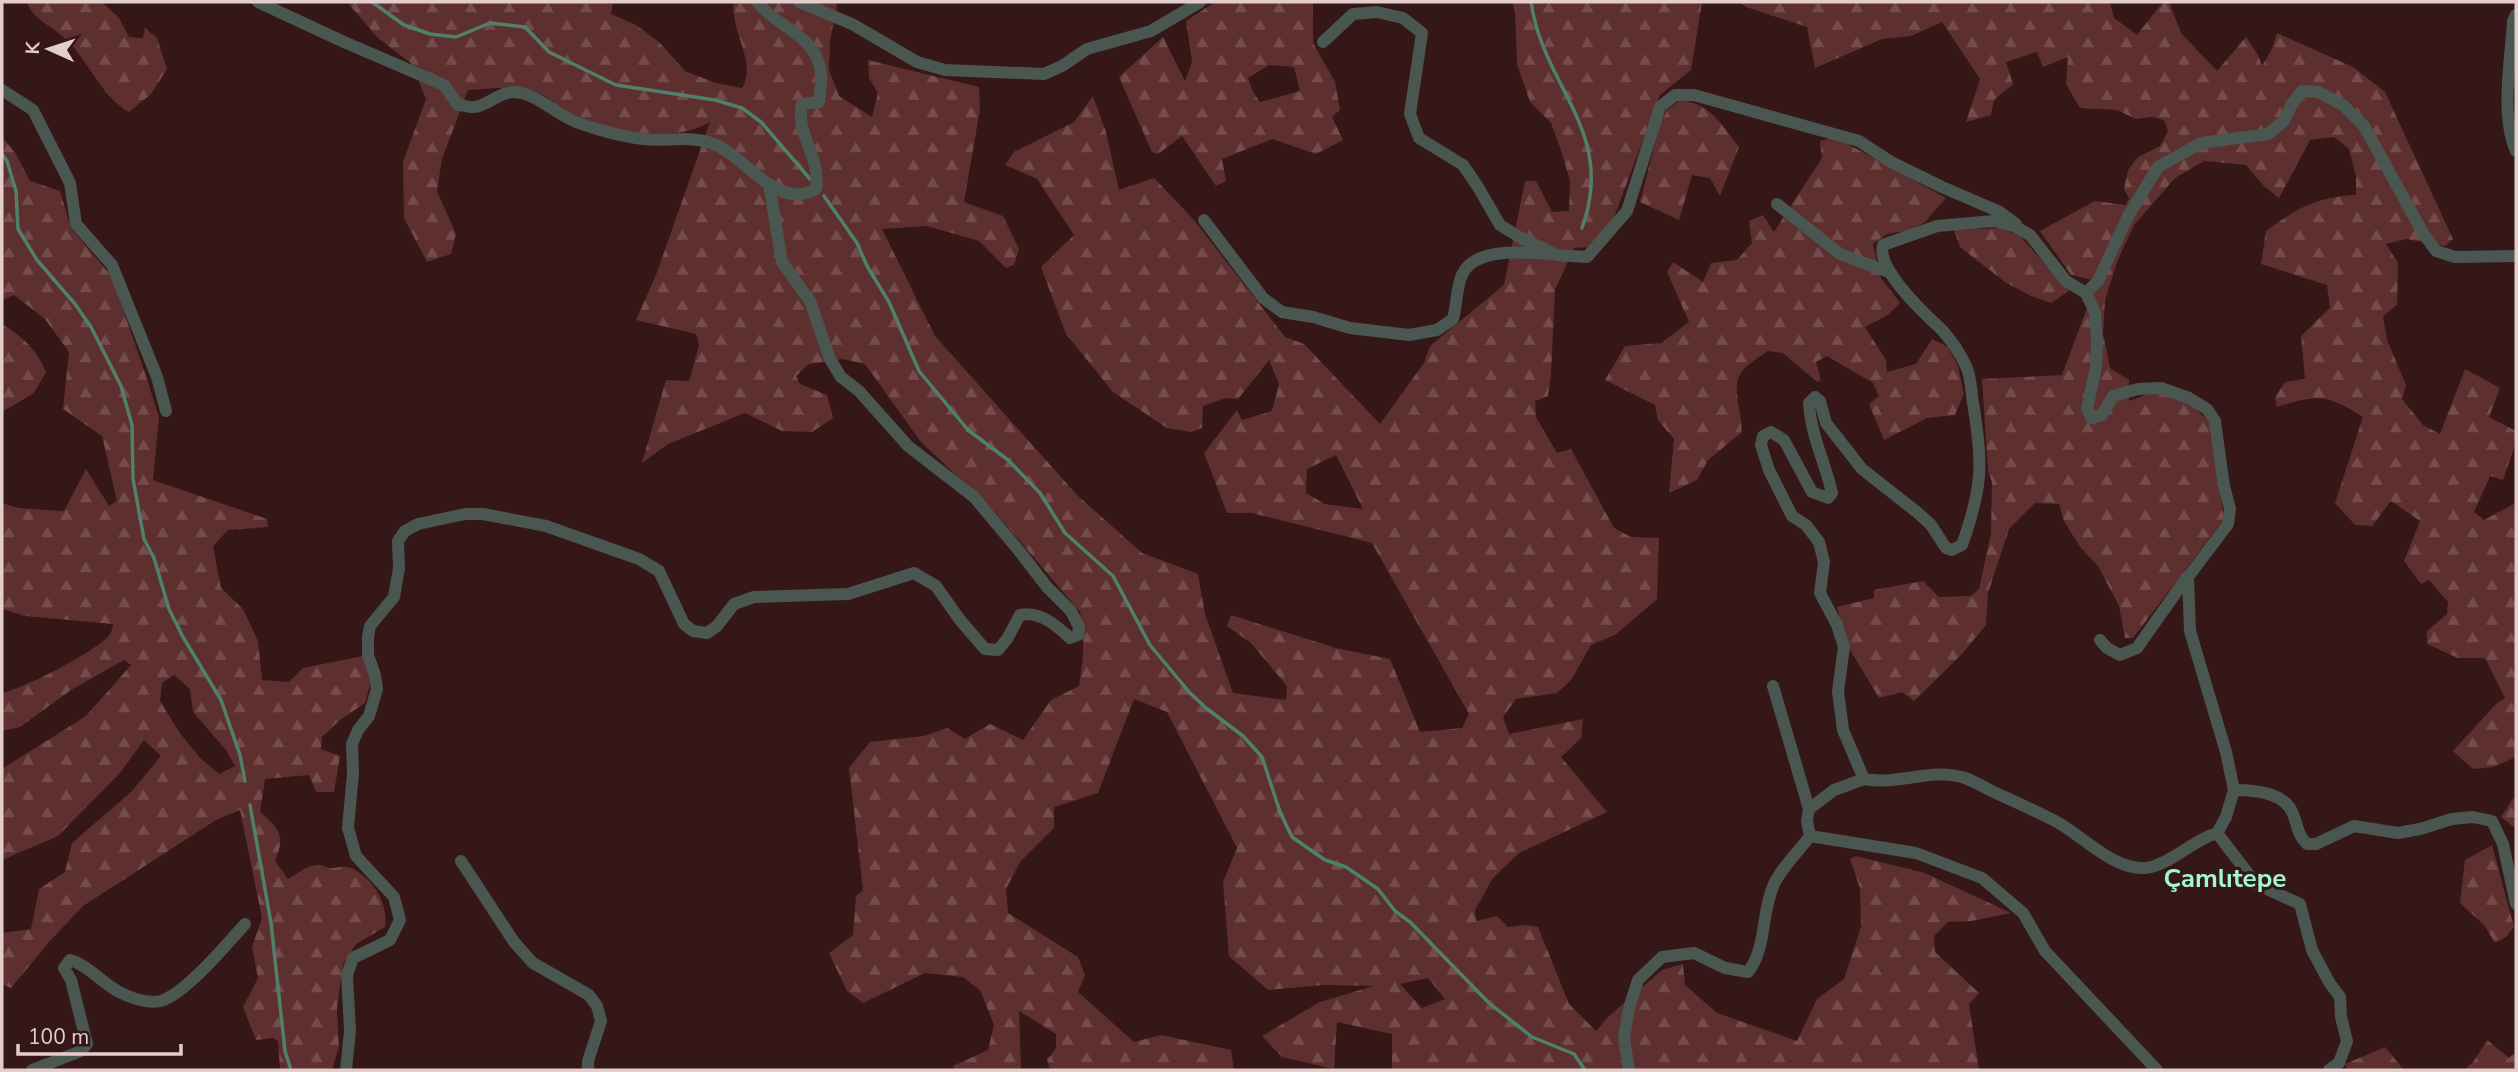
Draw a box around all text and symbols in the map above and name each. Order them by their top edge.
north arrow [14,14,84,84]
text: K [20,40,46,55]
district label: Çamlıtepe [2164,861,2286,896]
scale bar [18,1012,180,1056]
text: 100 m [28,1023,89,1051]

